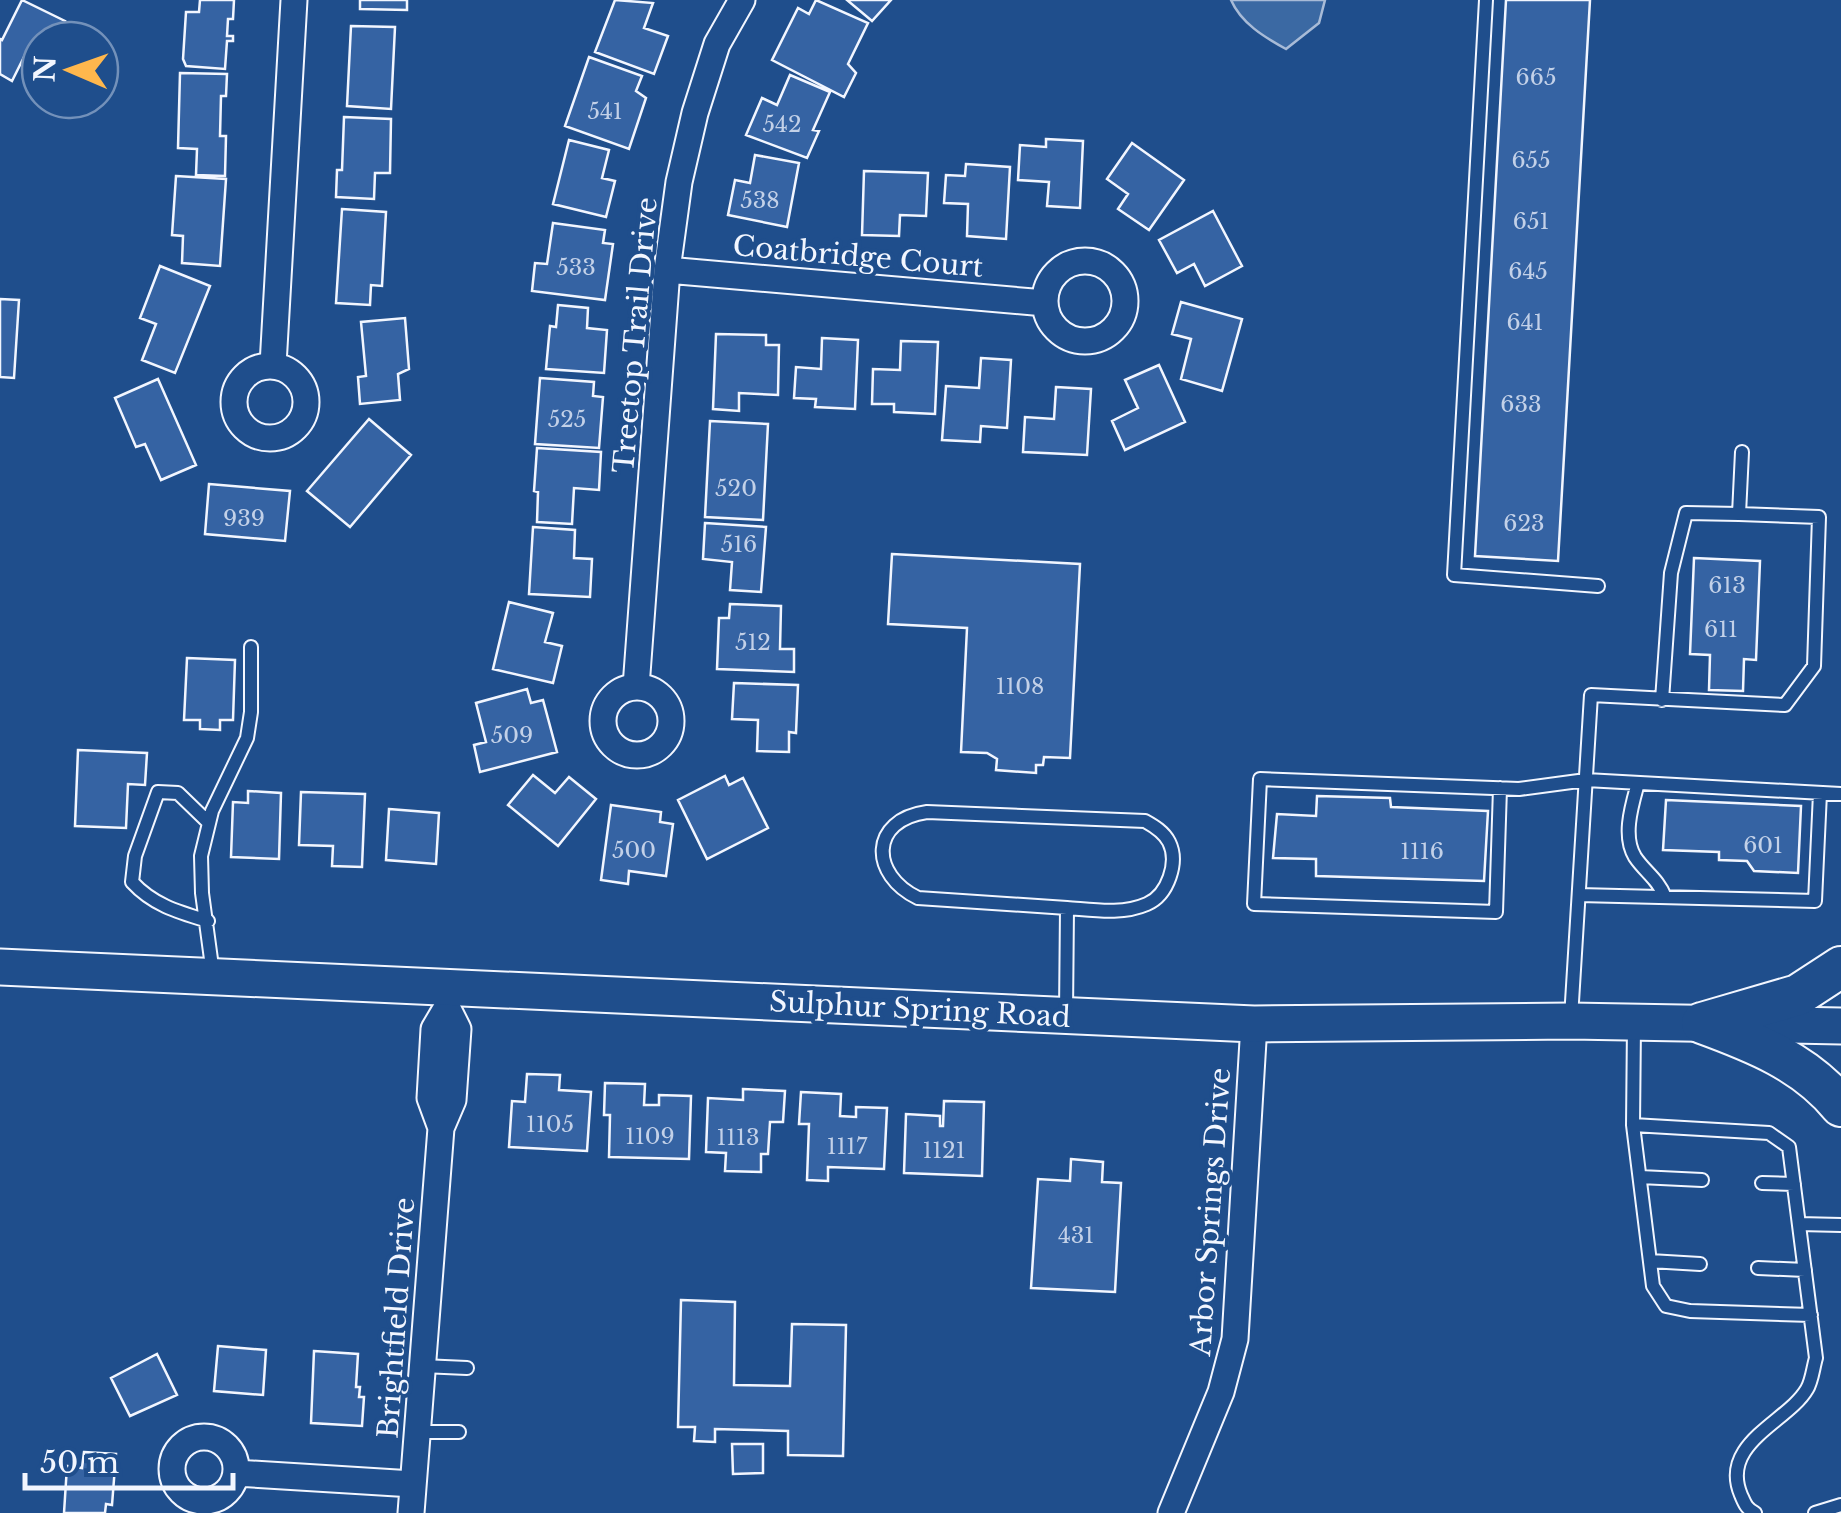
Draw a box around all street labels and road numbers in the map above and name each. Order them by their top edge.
street label: Treetop Trail Drive [606,196,665,474]
street label: Coatbridge Court [731,228,985,285]
street label: Sulphur Spring Road [768,984,1072,1035]
street label: Arbor Springs Drive [1183,1067,1238,1358]
street label: Brightfield Drive [371,1196,422,1440]

